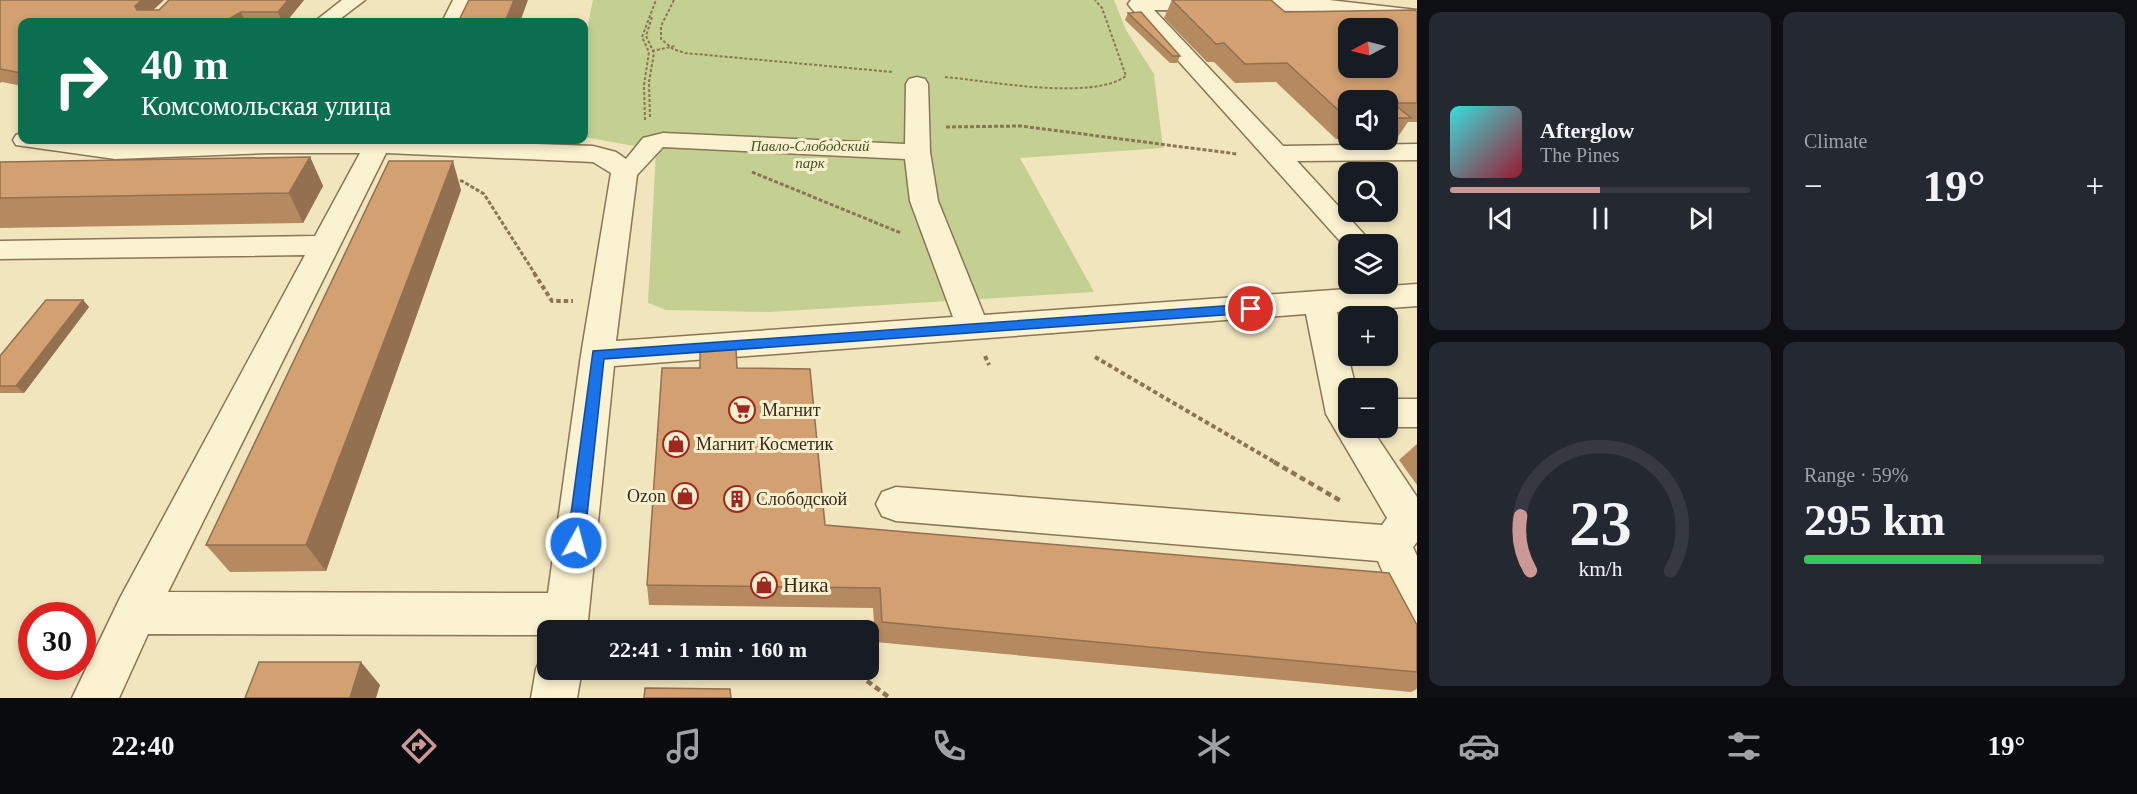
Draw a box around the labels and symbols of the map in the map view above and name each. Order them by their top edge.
north arrow [1338,18,1398,78]
park label: Павло-Слободский парк [749,138,870,171]
pin [1225,283,1276,334]
supermarket icon: Магнит [727,395,757,425]
place label: Магнит [762,400,821,420]
shop icon: Магнит Косметик [661,429,691,459]
place label: Магнит Косметик [696,434,833,454]
shop icon: Ozon [670,481,700,511]
building icon: Слободской [722,484,752,514]
place label: Ozon [627,486,666,506]
place label: Слободской [756,489,848,509]
position arrow [544,511,608,575]
shop icon: Ника [749,570,779,600]
place label: Ника [783,573,829,597]
speed limit sign: 30 [18,602,96,680]

